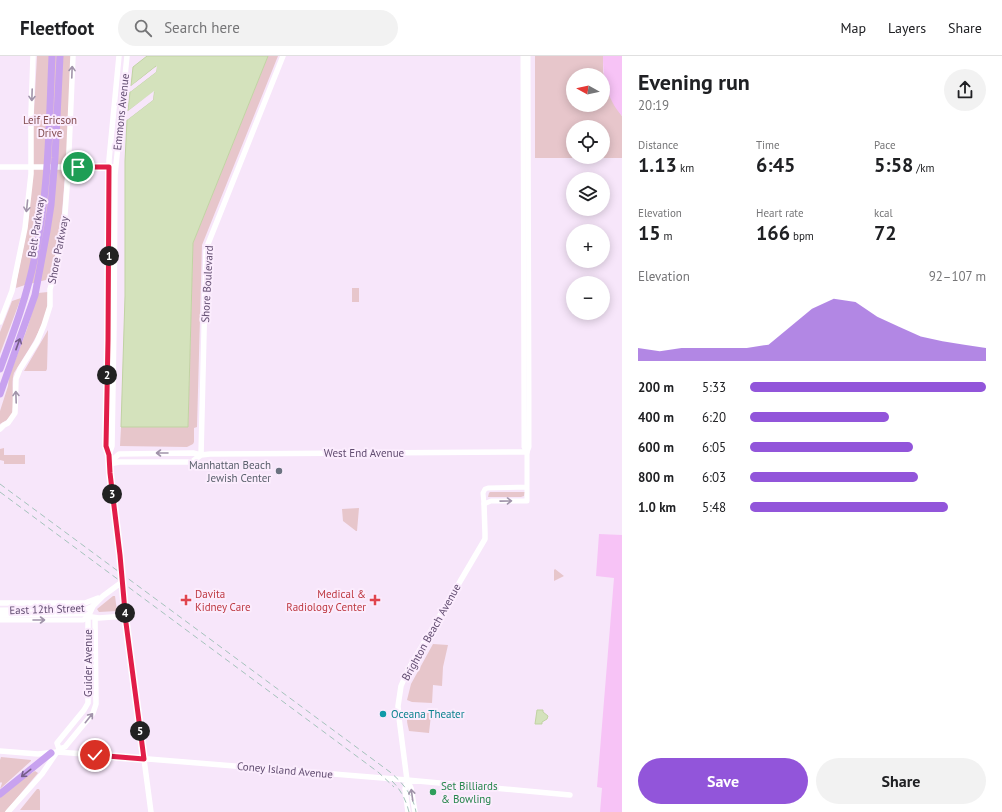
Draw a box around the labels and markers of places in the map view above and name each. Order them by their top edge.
pin [61,150,95,184]
pin: 1 [99,246,119,266]
pin: 2 [97,365,117,385]
place label: Manhattan Beach Jewish Center [189,458,271,485]
marker: Manhattan Beach Jewish Center [274,466,284,476]
pin: 3 [102,484,122,504]
place label: Davita Kidney Care [195,587,251,614]
place label: Medical & Radiology Center [286,587,366,614]
marker: Davita Kidney Care [180,594,192,606]
marker: Medical & Radiology Center [369,594,381,606]
pin: 4 [115,603,135,623]
place label: Oceana Theater [391,707,465,721]
marker: Oceana Theater [378,709,388,719]
pin: 5 [130,721,150,741]
pin [78,738,112,772]
place label: Set Billiards & Bowling [441,779,498,806]
marker: Set Billiards & Bowling [428,787,438,797]

